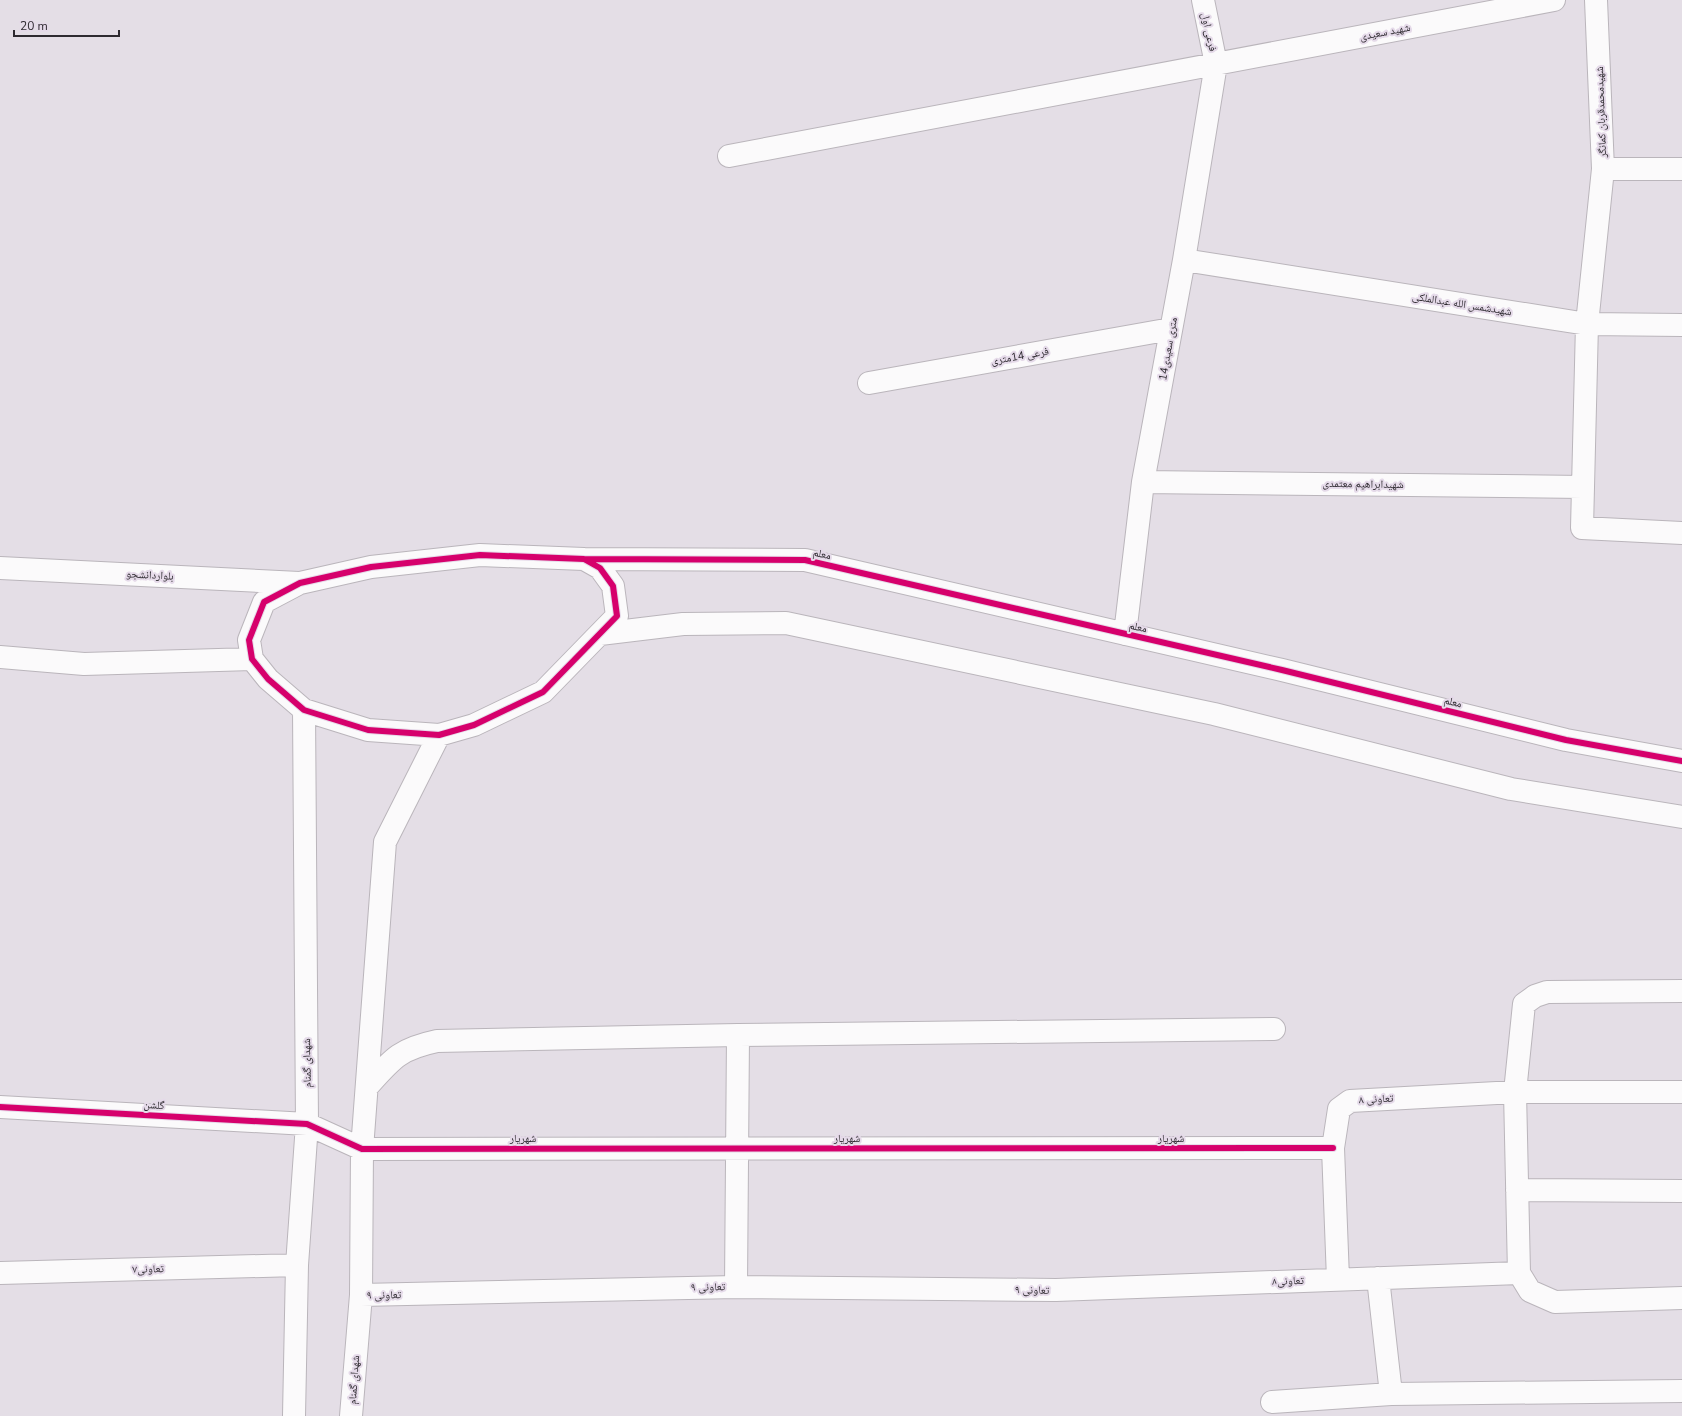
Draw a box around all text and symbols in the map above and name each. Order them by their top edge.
street label: فرعی اول [1198,11,1221,53]
scale bar [14,12,119,38]
text: 20 m [20,18,48,34]
street label: شهید سعیدی [1358,20,1412,44]
street label: شهیدمحمدقربان کمانگر [1592,66,1610,159]
street label: شهیدشمس الله عبدالملکی [1411,289,1513,319]
street label: 14متری سعیدی [1155,316,1181,382]
street label: فرعی 14متری [990,343,1050,368]
street label: شهیدابراهیم معتمدی [1322,476,1404,492]
street label: معلم [812,545,832,563]
street label: بلواردانشجو [126,566,174,584]
street label: معلم [1128,618,1148,636]
street label: معلم [1442,693,1464,711]
street label: شهدای گمنام [299,1038,315,1088]
street label: تعاونی ۸ [1358,1091,1394,1107]
street label: گلشن [143,1097,165,1113]
street label: شهریار [509,1131,536,1146]
street label: شهریار [833,1131,860,1146]
street label: شهریار [1157,1131,1184,1146]
street label: تعاونی۷ [132,1261,165,1277]
street label: تعاونی۸ [1272,1273,1305,1289]
street label: تعاونی ۹ [691,1279,726,1295]
street label: تعاونی ۹ [1015,1282,1050,1298]
street label: تعاونی ۹ [367,1287,402,1303]
street label: شهدای گمنام [345,1355,363,1405]

